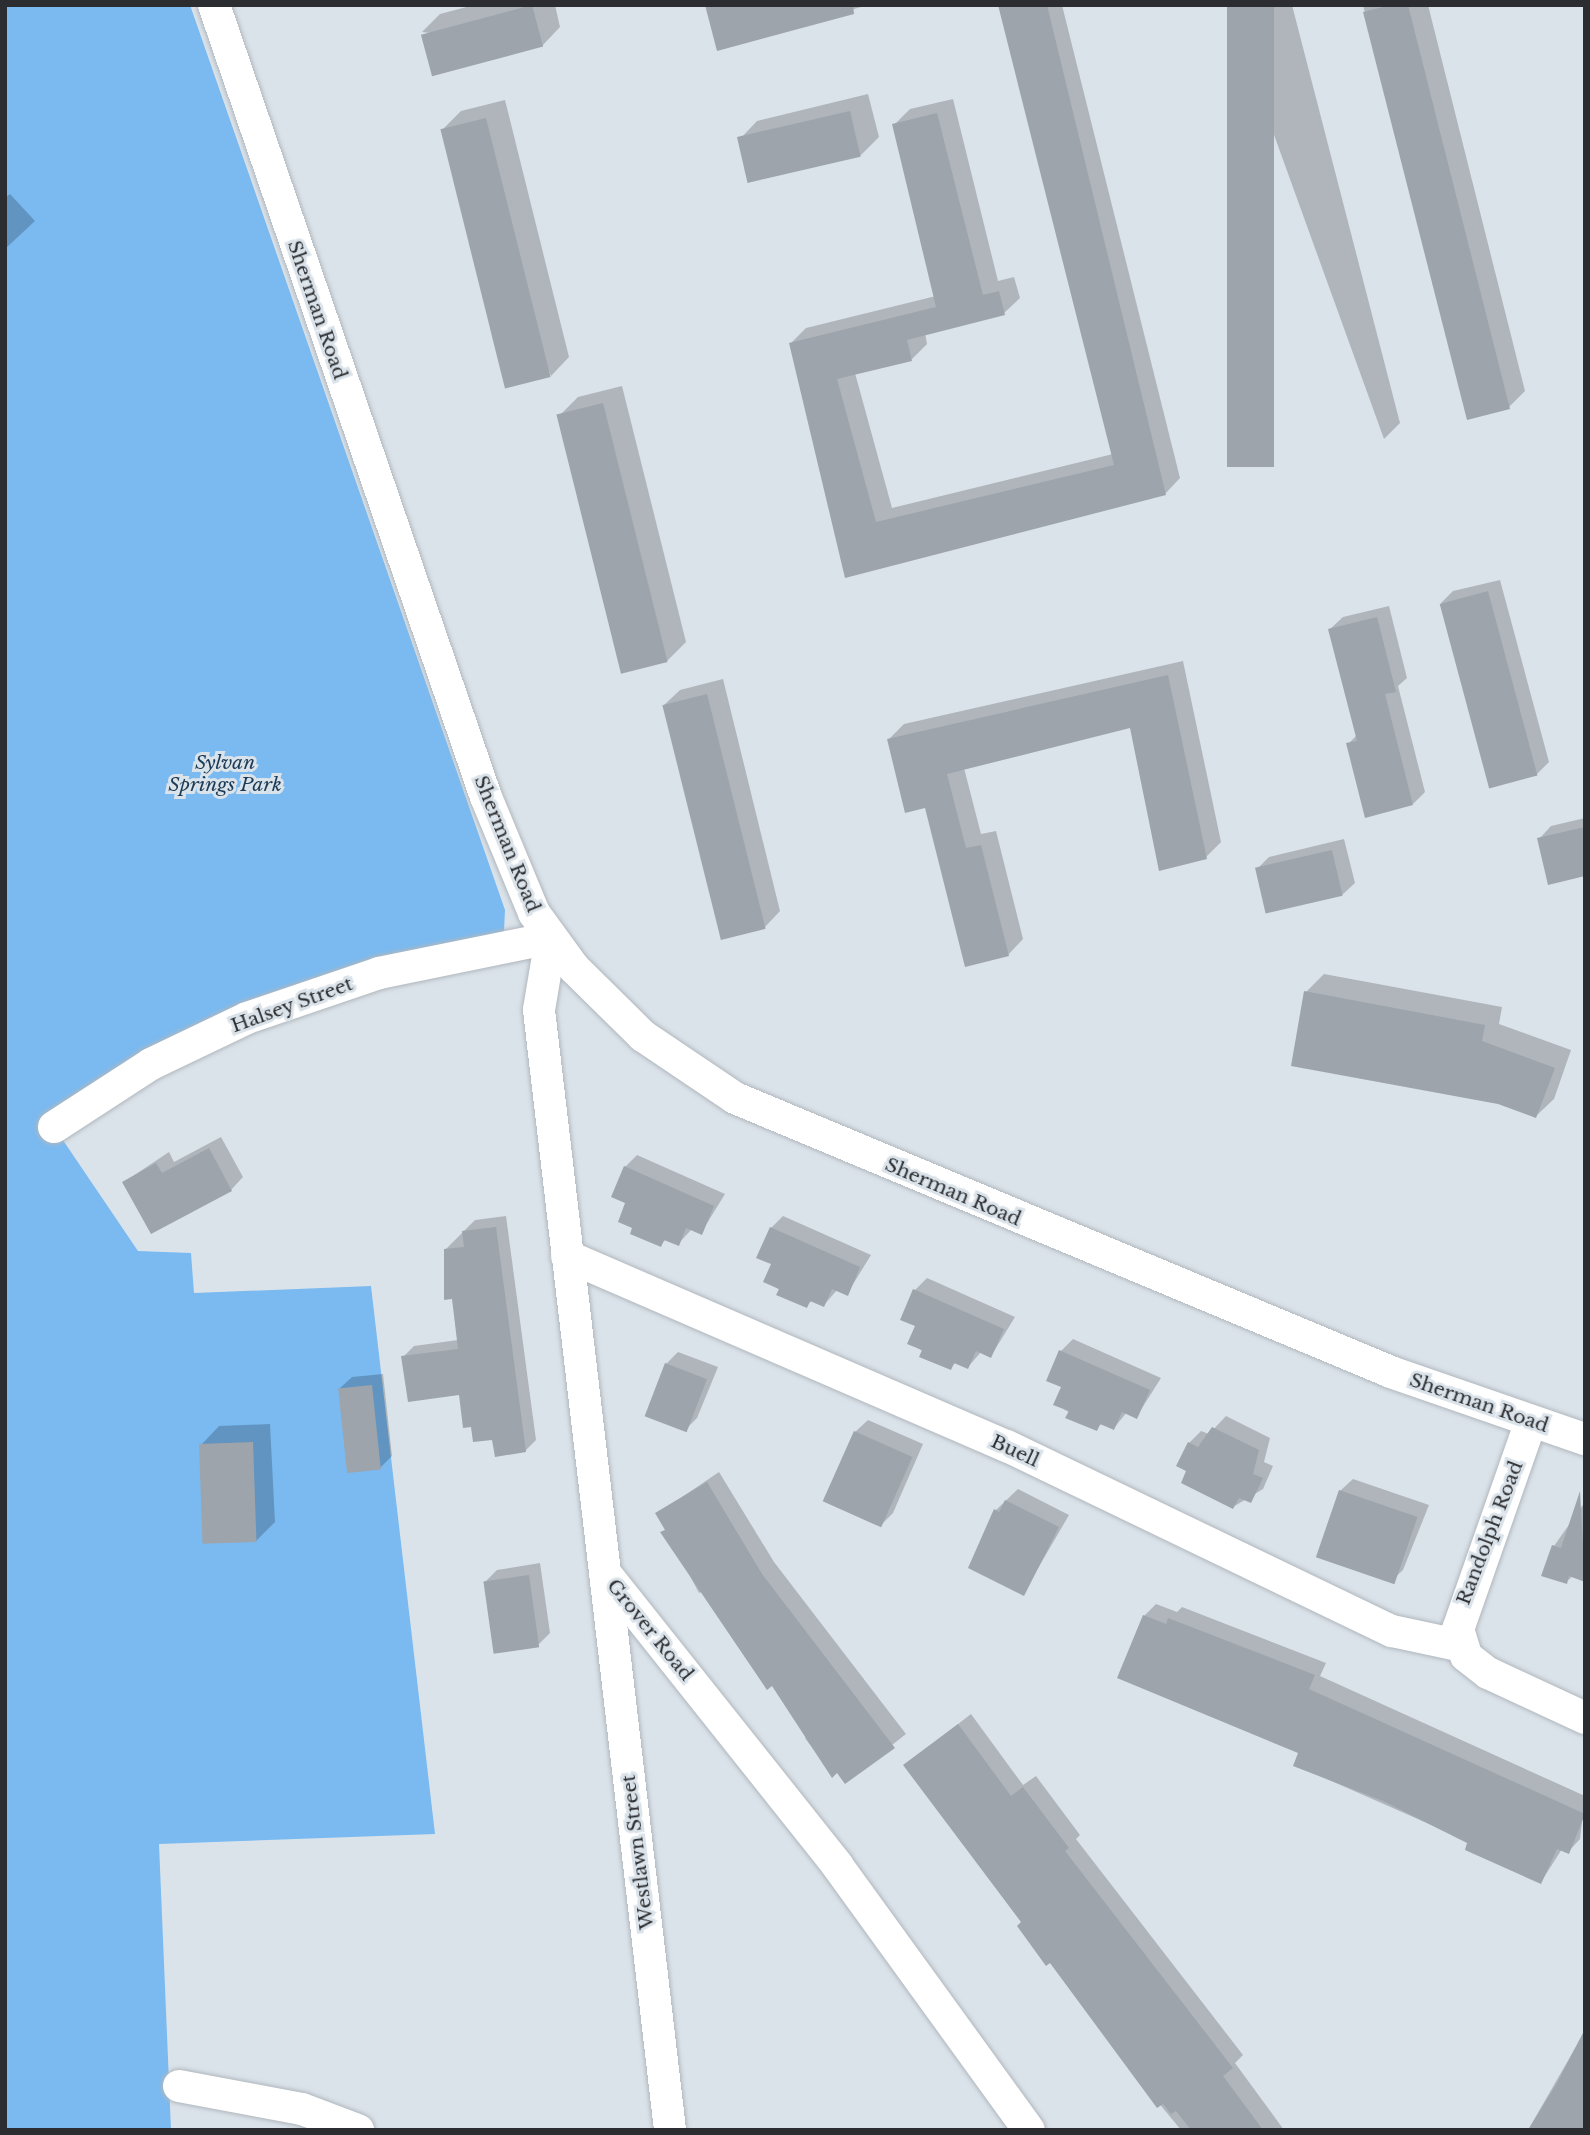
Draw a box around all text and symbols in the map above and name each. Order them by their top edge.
street label: Sherman Road [283,238,351,382]
park label: Sylvan Springs Park [168,752,282,796]
street label: Sherman Road [469,772,545,916]
street label: Halsey Street [228,972,356,1038]
street label: Sherman Road [882,1153,1024,1231]
street label: Sherman Road [1407,1369,1551,1437]
street label: Buell [987,1430,1043,1472]
street label: Randolph Road [1452,1458,1528,1608]
street label: Grover Road [602,1574,698,1686]
street label: Westlawn Street [617,1773,659,1931]

